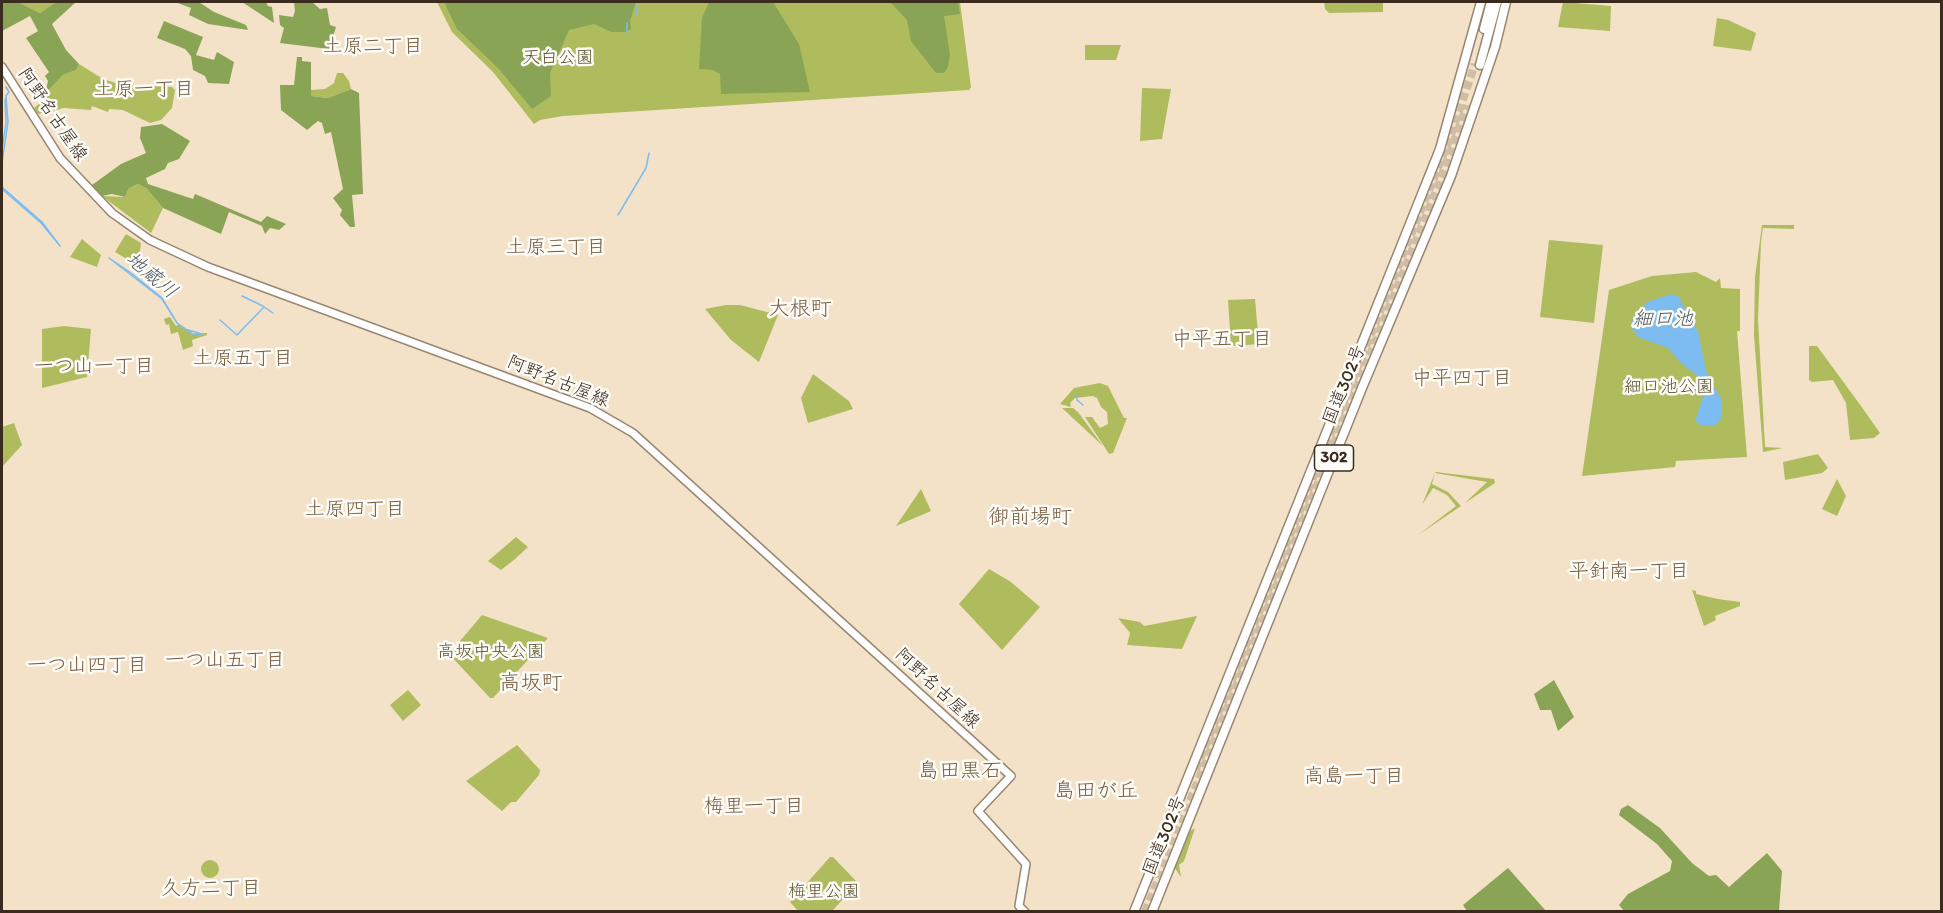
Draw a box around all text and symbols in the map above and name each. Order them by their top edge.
district label: 土原二丁目 [323,35,423,59]
park label: 天白公園 [522,47,594,69]
street label: 阿野名古屋線 [13,64,91,166]
district label: 土原一丁目 [94,78,194,102]
district label: 土原三丁目 [506,236,606,260]
water label: 地蔵川 [120,248,182,304]
district label: 大根町 [769,297,831,323]
water label: 細口池 [1633,308,1693,332]
district label: 中平五丁目 [1172,328,1272,352]
street label: 国道302号 [1319,342,1371,428]
district label: 土原五丁目 [193,347,293,371]
street label: 阿野名古屋線 [504,352,612,412]
district label: 一つ山一丁目 [34,355,154,379]
district label: 中平四丁目 [1412,367,1512,391]
park label: 細口池公園 [1624,376,1714,398]
road number: 302 [1314,445,1354,471]
district label: 土原四丁目 [305,498,405,522]
district label: 御前場町 [988,505,1072,531]
district label: 平針南一丁目 [1569,560,1689,584]
park label: 高坂中央公園 [437,641,545,663]
street label: 阿野名古屋線 [890,644,984,734]
district label: 一つ山五丁目 [165,649,285,673]
district label: 一つ山四丁目 [27,654,147,678]
district label: 高坂町 [500,671,562,697]
district label: 島田黒石 [918,759,1002,785]
district label: 高島一丁目 [1304,765,1404,789]
district label: 島田が丘 [1054,779,1138,805]
street label: 国道302号 [1139,793,1191,879]
district label: 梅里一丁目 [704,795,804,819]
district label: 久方二丁目 [161,877,261,901]
park label: 梅里公園 [788,881,860,903]

